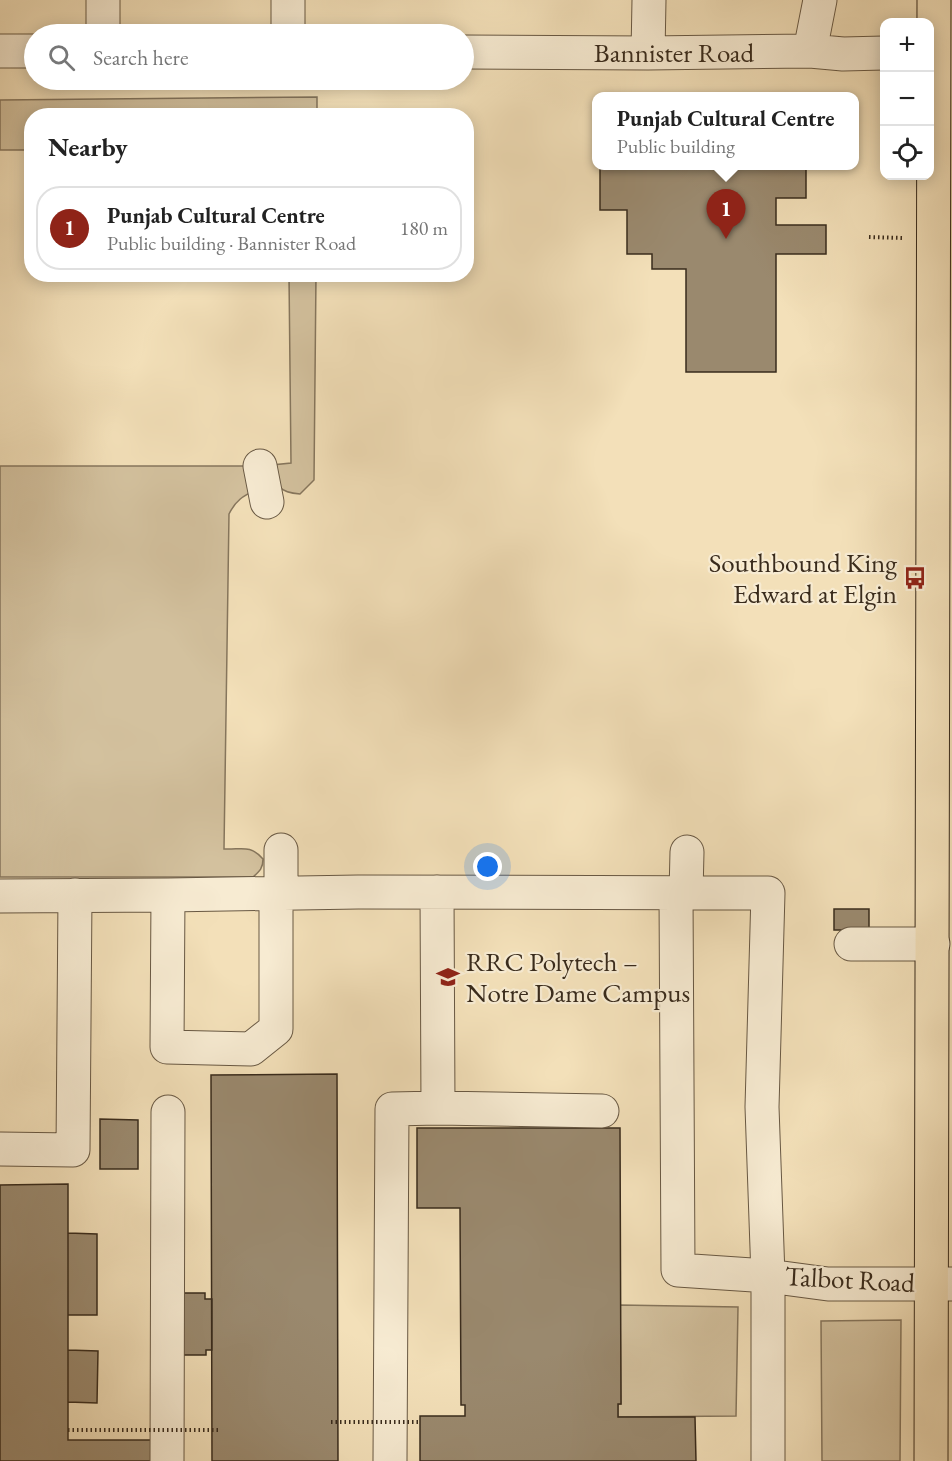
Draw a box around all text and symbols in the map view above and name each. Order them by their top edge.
map controls [880,18,934,180]
button: + [880,18,934,72]
search box [24,24,474,90]
street label: Bannister Road [594,35,755,70]
icon: search [45,41,78,74]
text: Search here [93,43,188,72]
button: − [880,72,934,126]
popup [592,92,859,170]
text: Punjab Cultural Centre [617,104,834,133]
button: locate [880,126,934,180]
text: Nearby [48,130,128,164]
text: Public building [617,133,735,159]
pin: 1 [706,190,746,239]
text: Punjab Cultural Centre [107,201,325,230]
text: 1 [64,215,75,241]
text: 180 m [400,215,448,241]
text: Public building · Bannister Road [107,230,356,256]
place label: Southbound King Edward at Elgin [709,545,897,611]
bus stop icon: Southbound King Edward at Elgin [902,565,928,591]
your location [473,852,502,881]
place label: RRC Polytech – Notre Dame Campus [466,944,690,1010]
school or university icon: RRC Polytech – Notre Dame Campus [435,964,461,990]
street label: Talbot Road [784,1258,916,1300]

